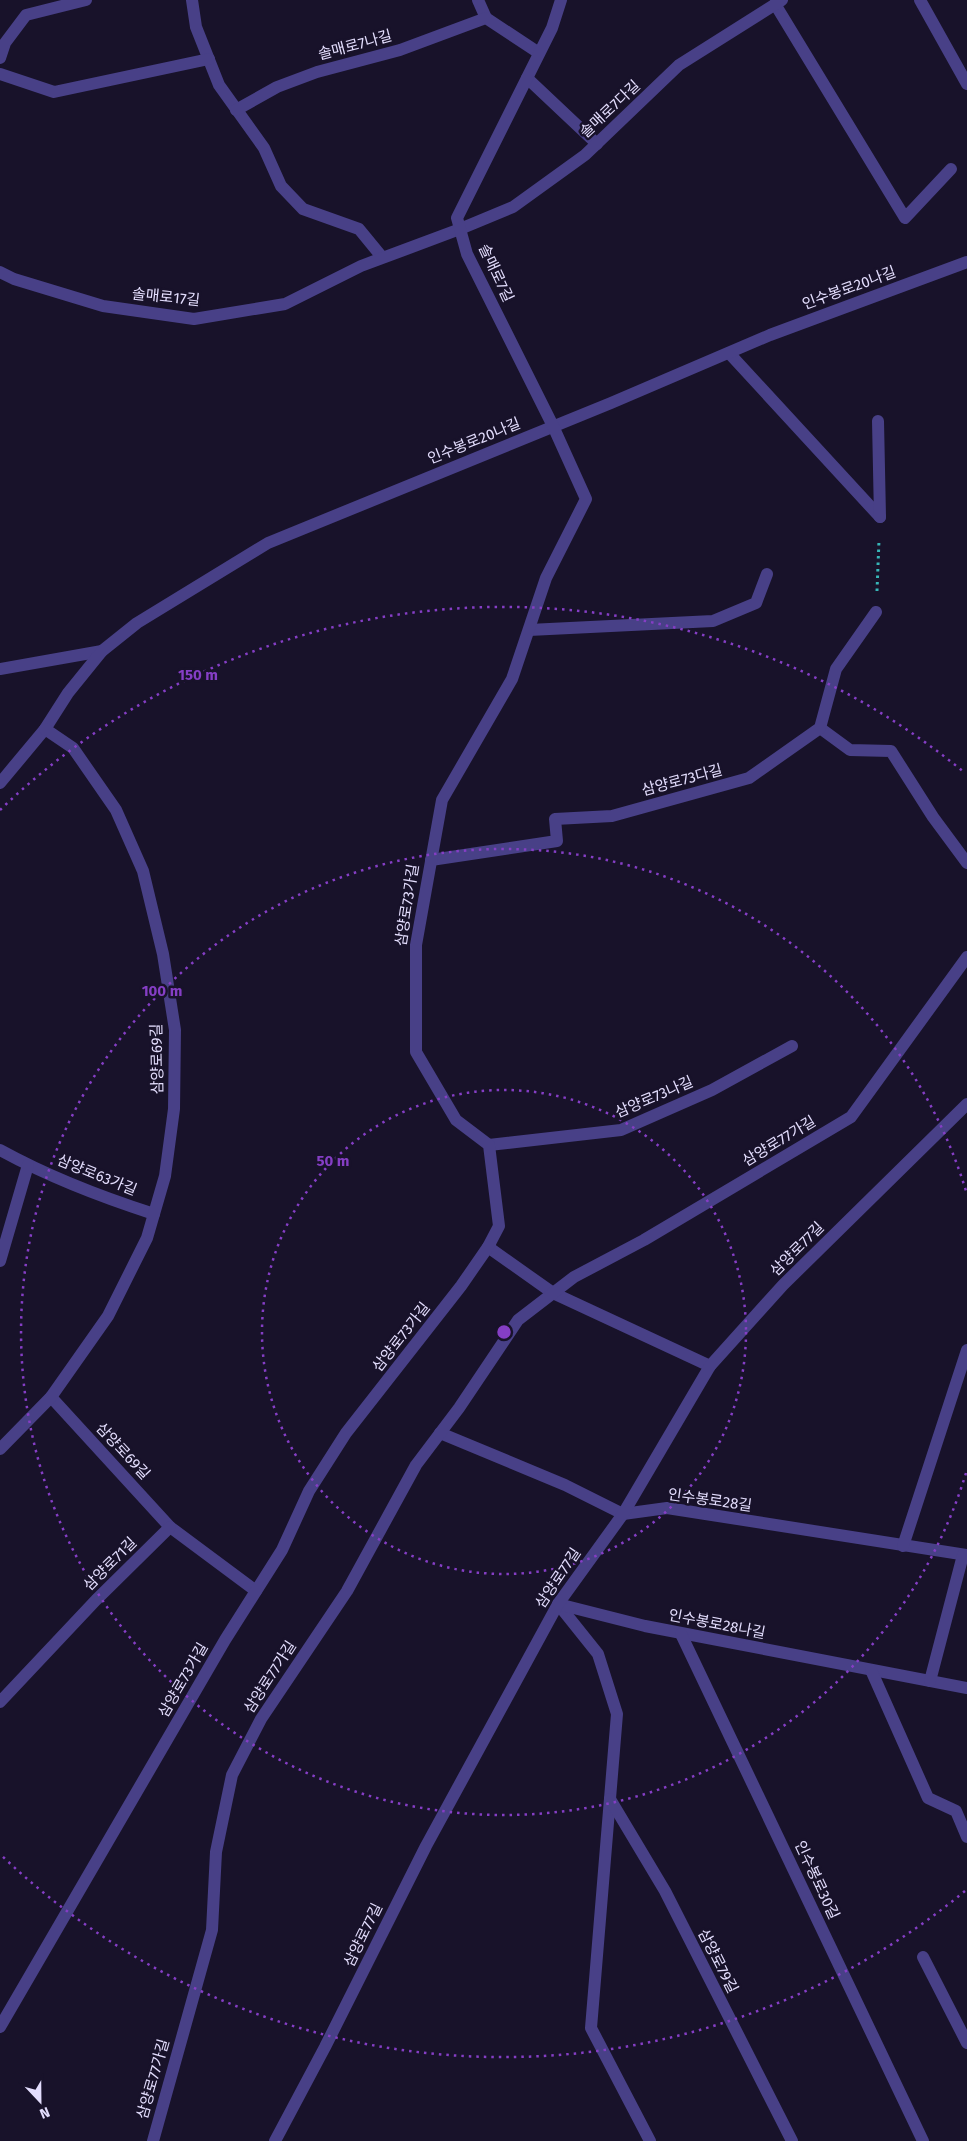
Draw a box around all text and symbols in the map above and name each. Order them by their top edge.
street label: 솔매로7나길 [316,27,394,63]
street label: 솔매로7다길 [576,77,644,141]
street label: 솔매로7길 [475,241,517,305]
street label: 인수봉로20나길 [800,263,898,313]
street label: 솔매로17길 [131,284,201,310]
street label: 인수봉로20나길 [425,414,523,468]
text: 150 m [178,666,218,684]
street label: 삼양로73다길 [640,761,724,799]
street label: 삼양로73가길 [392,863,422,947]
text: 100 m [142,982,182,1000]
street label: 삼양로69길 [147,1023,167,1095]
street label: 삼양로73나길 [612,1073,696,1121]
street label: 삼양로77가길 [739,1112,819,1170]
street label: 삼양로63가길 [55,1151,139,1199]
text: 50 m [316,1152,350,1170]
street label: 삼양로77길 [766,1218,828,1280]
street label: 삼양로73가길 [368,1299,434,1375]
centre of rings [495,1323,513,1341]
street label: 삼양로69길 [92,1419,154,1483]
street label: 인수봉로28길 [667,1485,753,1515]
street label: 삼양로71길 [80,1534,140,1594]
street label: 삼양로77길 [531,1545,585,1611]
street label: 인수봉로28나길 [667,1606,767,1642]
street label: 삼양로77가길 [240,1638,300,1716]
street label: 삼양로73가길 [154,1640,212,1720]
street label: 인수봉로30길 [791,1838,843,1922]
street label: 삼양로77길 [340,1900,386,1970]
street label: 삼양로79길 [694,1926,742,1996]
street label: 삼양로77가길 [133,2037,173,2121]
north arrow [15,2076,65,2126]
text: N [37,2103,52,2122]

